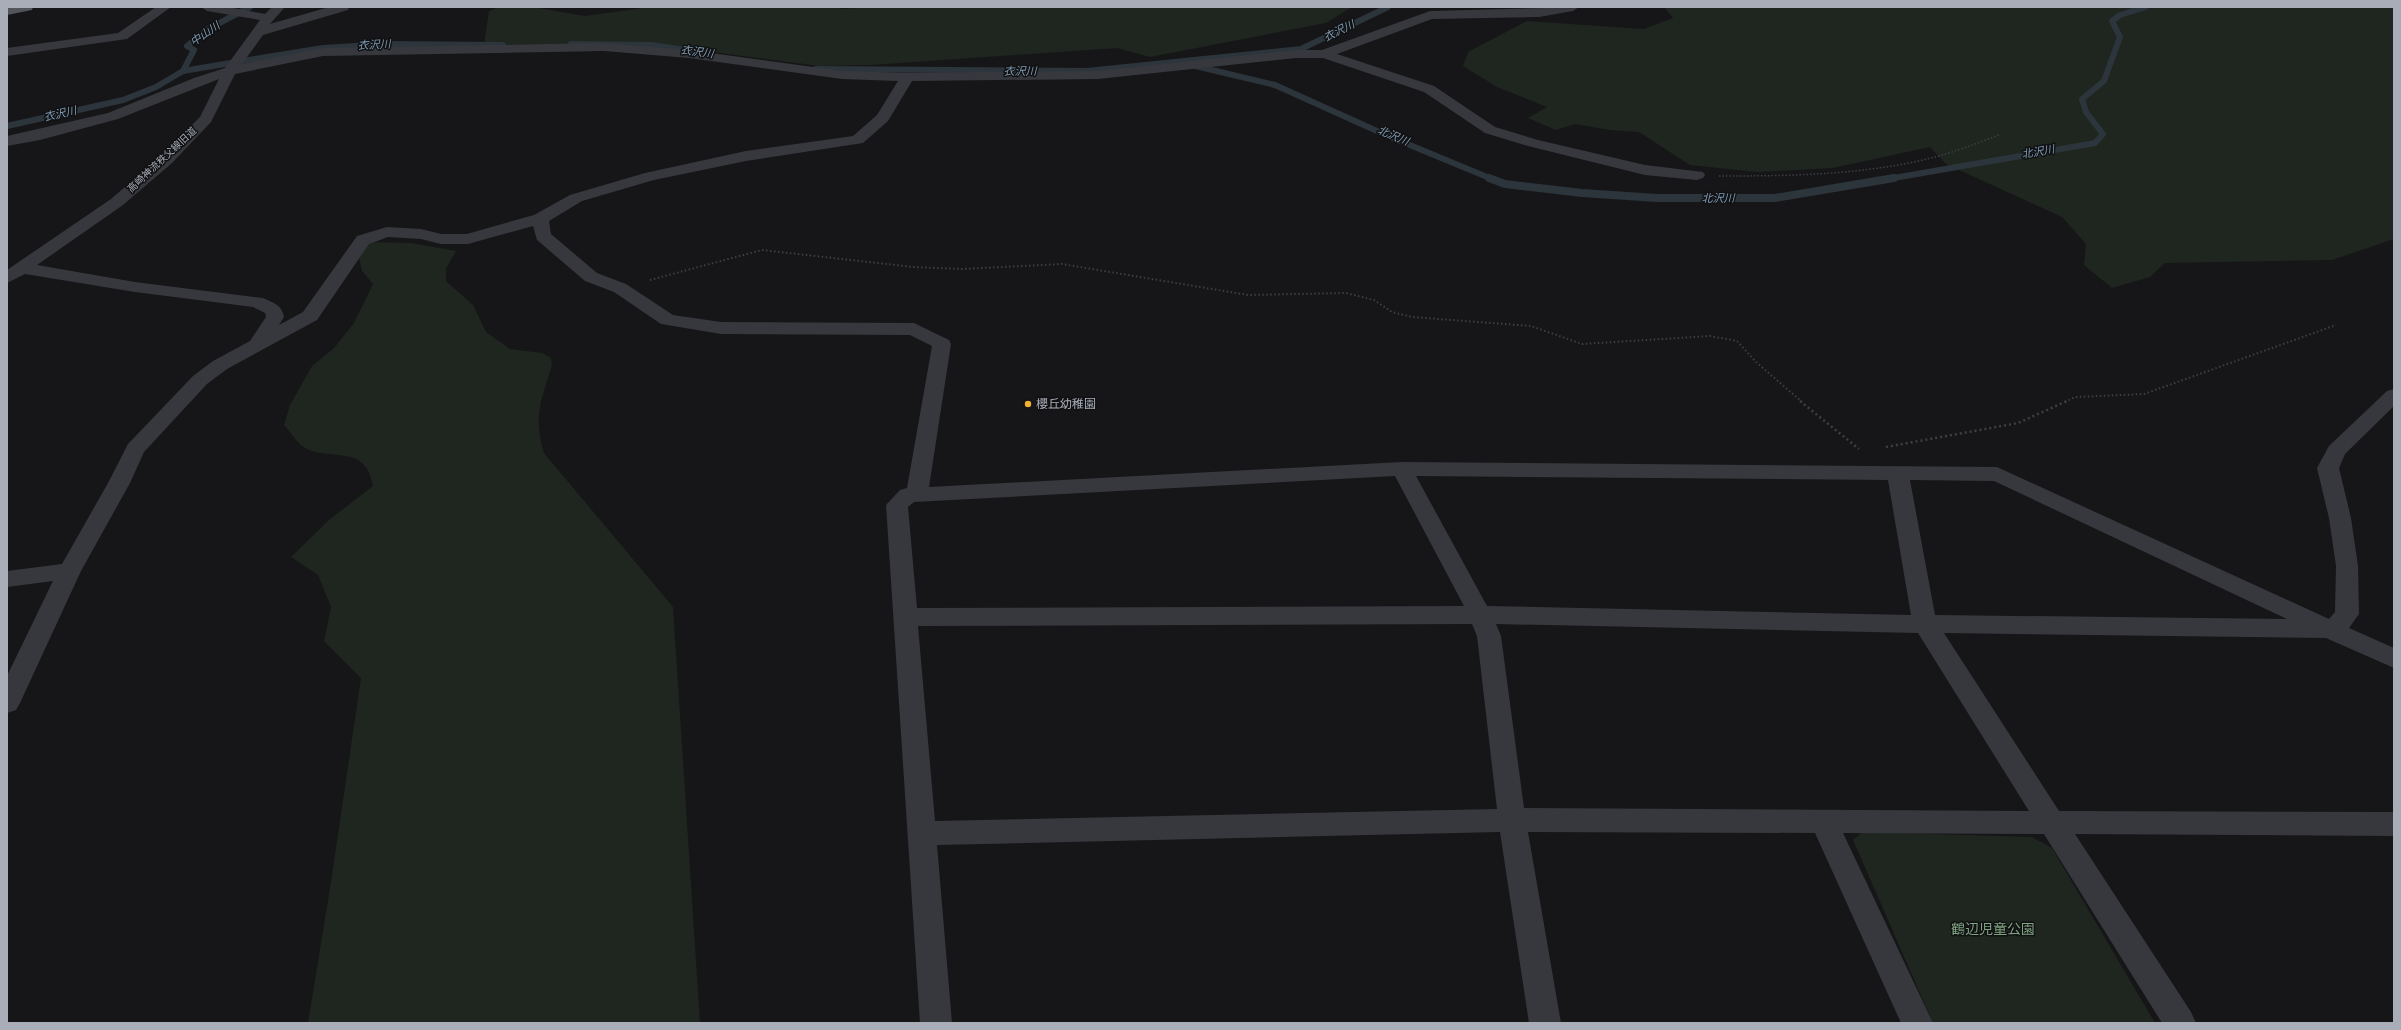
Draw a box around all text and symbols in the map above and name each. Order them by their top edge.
water label: 衣沢川 [1321,17,1358,44]
water label: 中山川 [188,19,223,49]
water label: 衣沢川 [357,38,392,52]
water label: 衣沢川 [680,43,715,61]
water label: 衣沢川 [1004,65,1037,78]
water label: 衣沢川 [42,104,79,124]
water label: 北沢川 [1375,124,1412,149]
street label: 高崎神流秩父線旧道 [125,125,199,195]
water label: 北沢川 [2021,143,2056,161]
water label: 北沢川 [1702,192,1735,205]
place label: 櫻丘幼稚園 [1036,397,1096,411]
marker: 櫻丘幼稚園 [1023,399,1033,409]
park label: 鶴辺児童公園 [1951,921,2035,938]

